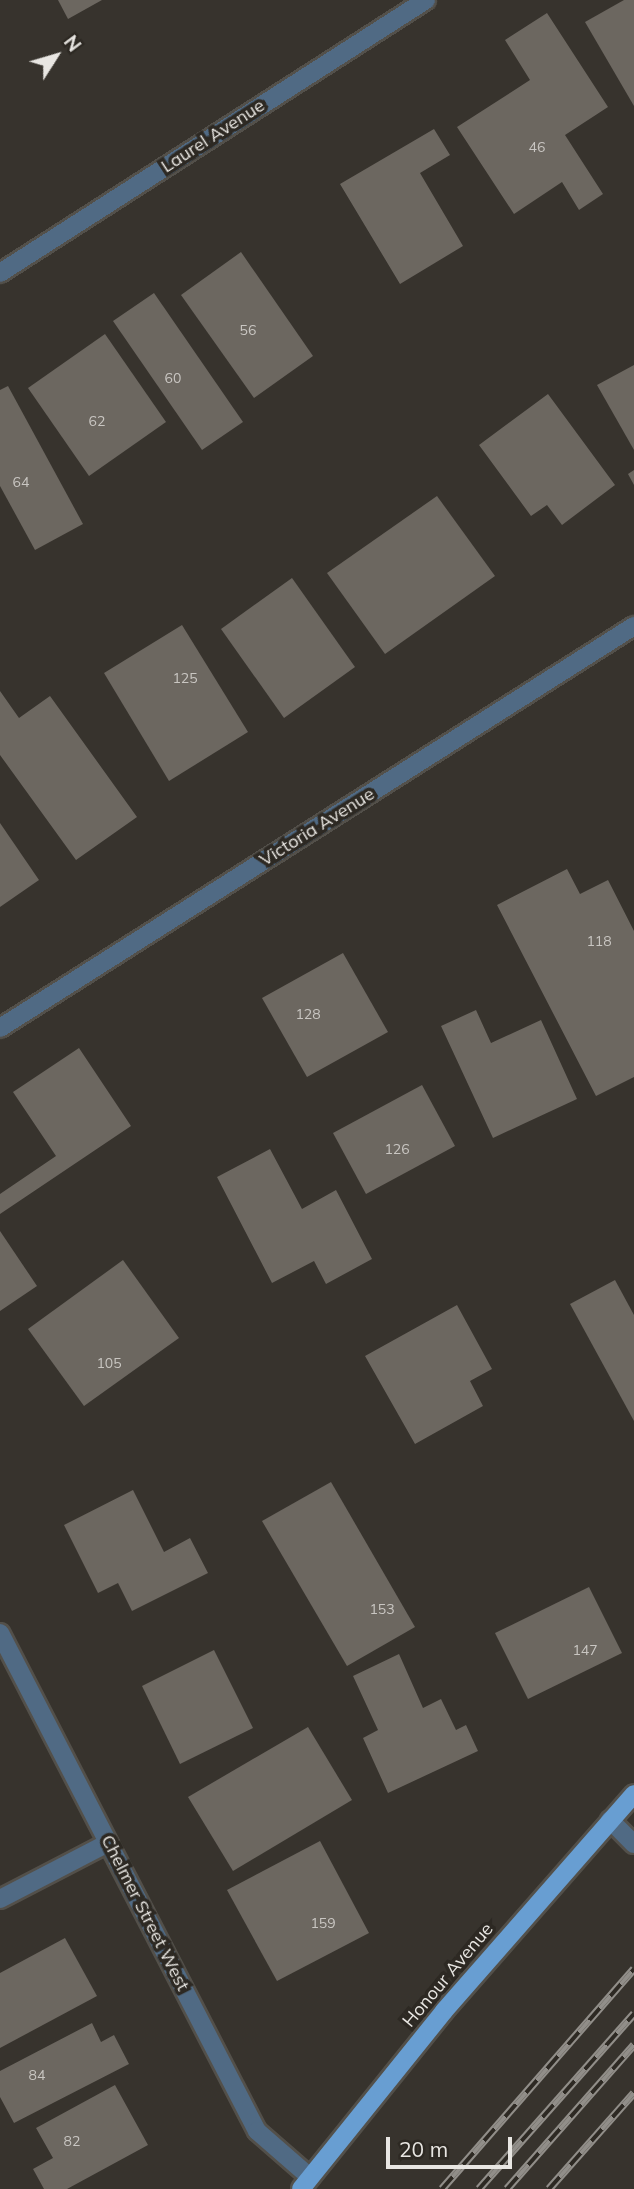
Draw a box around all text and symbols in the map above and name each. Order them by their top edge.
north arrow [21,21,91,91]
text: N [59,30,87,56]
street label: Laurel Avenue [157,95,269,177]
house number: 46 [529,139,545,155]
house number: 56 [240,322,256,338]
house number: 60 [165,370,181,386]
house number: 62 [89,413,105,429]
house number: 64 [13,474,29,490]
house number: 125 [172,670,198,686]
street label: Victoria Avenue [256,783,378,871]
house number: 118 [586,933,612,949]
house number: 128 [295,1006,321,1022]
house number: 126 [384,1141,410,1157]
house number: 105 [96,1355,122,1371]
house number: 153 [369,1601,395,1617]
house number: 147 [572,1642,598,1658]
street label: Chelmer Street West [96,1831,194,1995]
house number: 159 [310,1915,336,1931]
street label: Honour Avenue [398,1919,498,2031]
house number: 84 [29,2067,45,2083]
scale bar [389,2122,515,2166]
house number: 82 [64,2133,80,2149]
text: 20 m [399,2136,448,2162]

